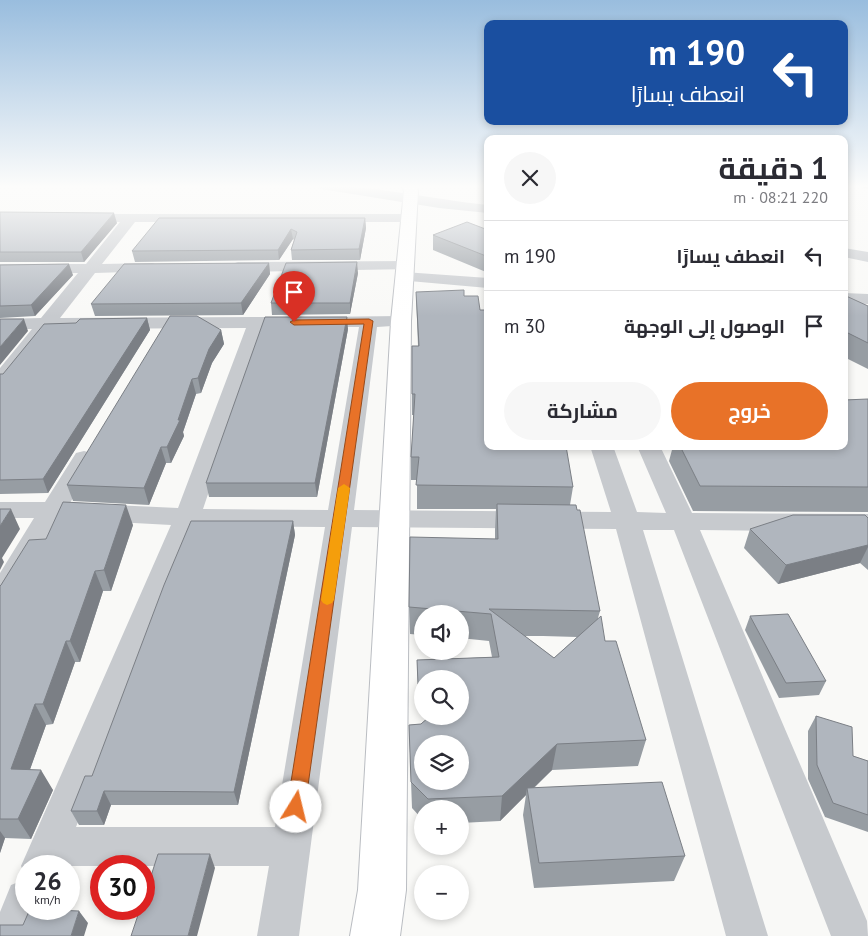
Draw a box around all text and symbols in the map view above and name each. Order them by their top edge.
text: 190 m [648,29,745,75]
icon: left [763,40,828,105]
text: انعطف يسارًا [631,80,745,108]
text: 1 دقيقة [719,148,828,187]
button: close [504,152,556,204]
text: 220 m · 08:21 [733,187,828,207]
icon: left [800,242,828,270]
text: 190 m [504,244,556,268]
text: انعطف يسارًا [677,244,785,268]
pin [273,271,315,322]
icon: arrive [280,278,308,306]
icon: arrive [800,312,828,340]
text: 30 m [504,314,545,338]
text: الوصول إلى الوجهة [624,314,785,338]
button: مشاركة [504,382,661,440]
button: خروج [671,382,828,440]
map controls [414,605,469,920]
button: sound [414,605,469,660]
button: search [414,670,469,725]
button: layers [414,735,469,790]
position arrow [269,780,321,832]
button: + [414,800,469,855]
speed limit sign: 30 [90,855,155,920]
text: 26 [33,865,62,897]
button: − [414,865,469,920]
text: km/h [34,892,61,907]

